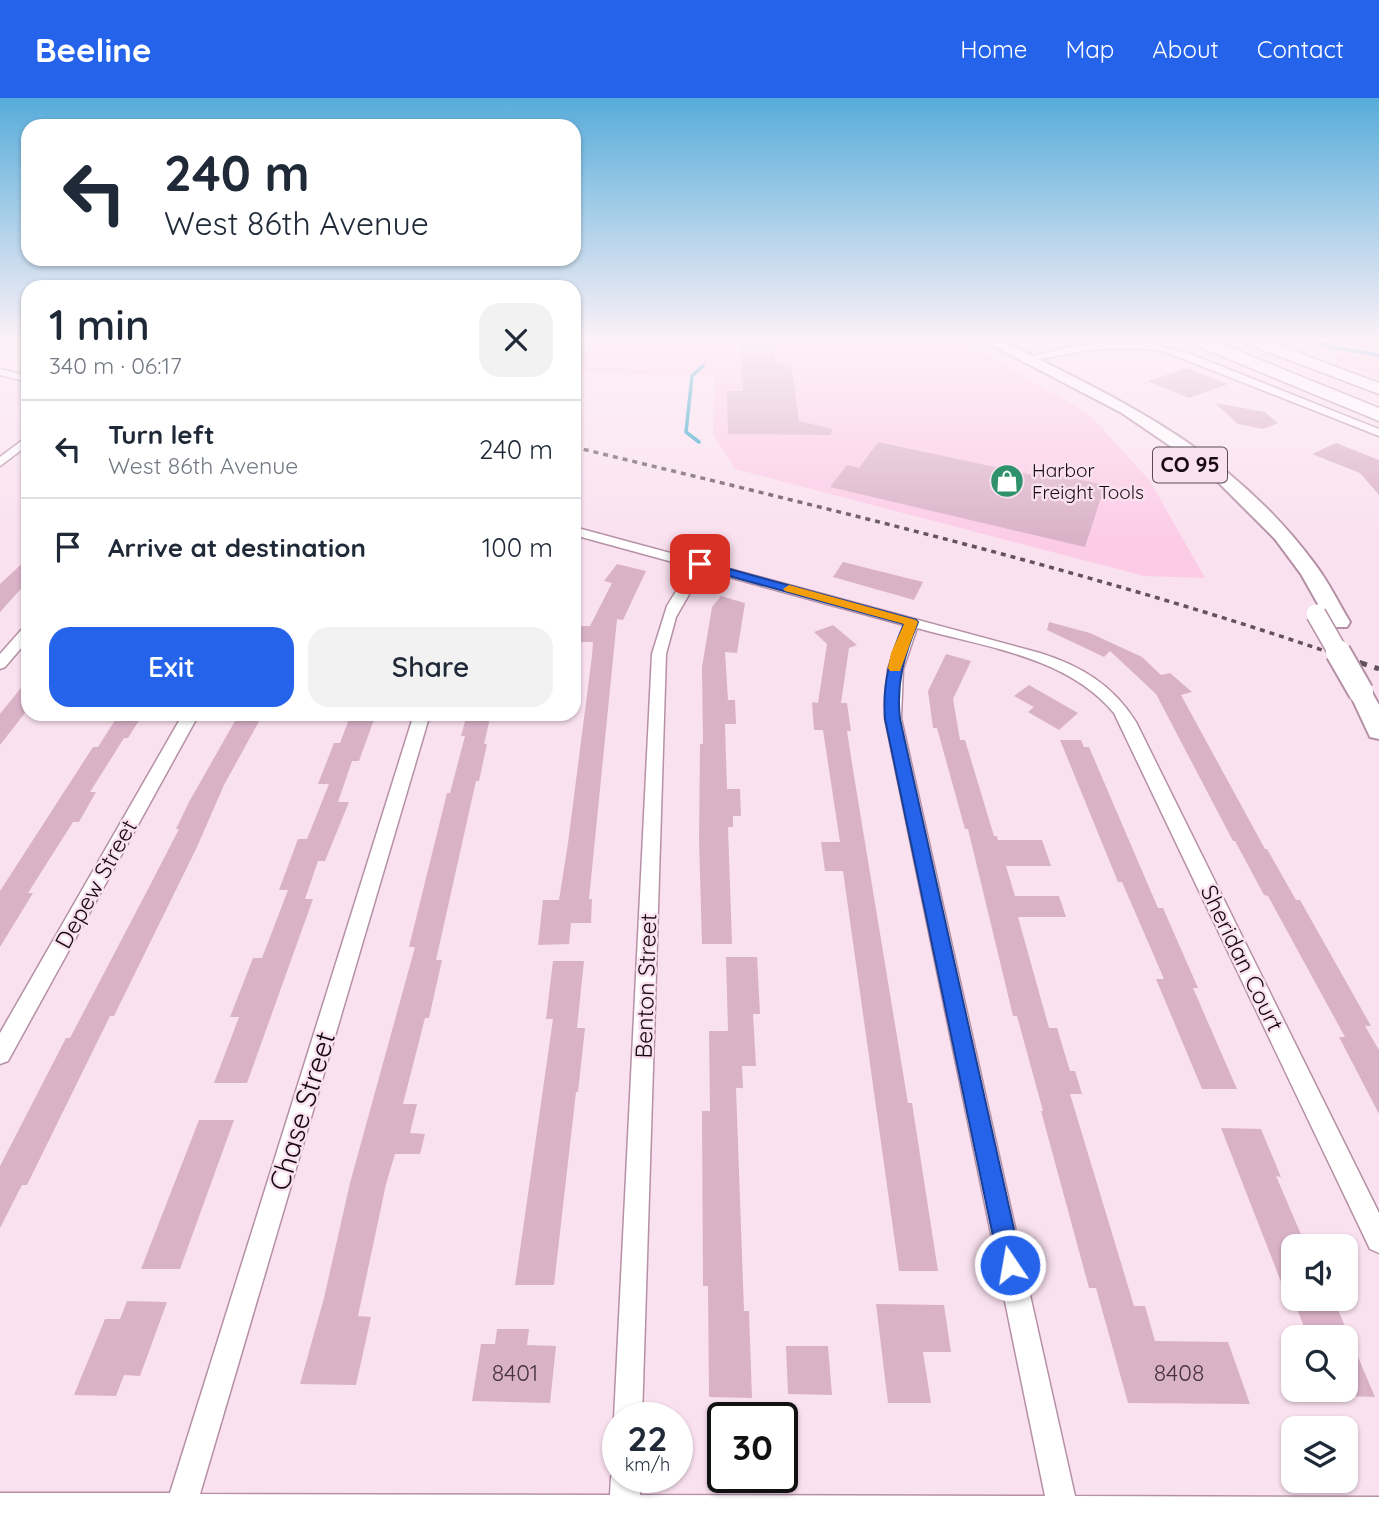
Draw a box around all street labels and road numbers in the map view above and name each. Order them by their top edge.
road number: CO 95 [1153,448,1227,482]
street label: Depew Street [48,814,143,953]
street label: Sheridan Court [1195,880,1290,1036]
street label: Benton Street [628,913,663,1059]
street label: Chase Street [261,1027,342,1195]

